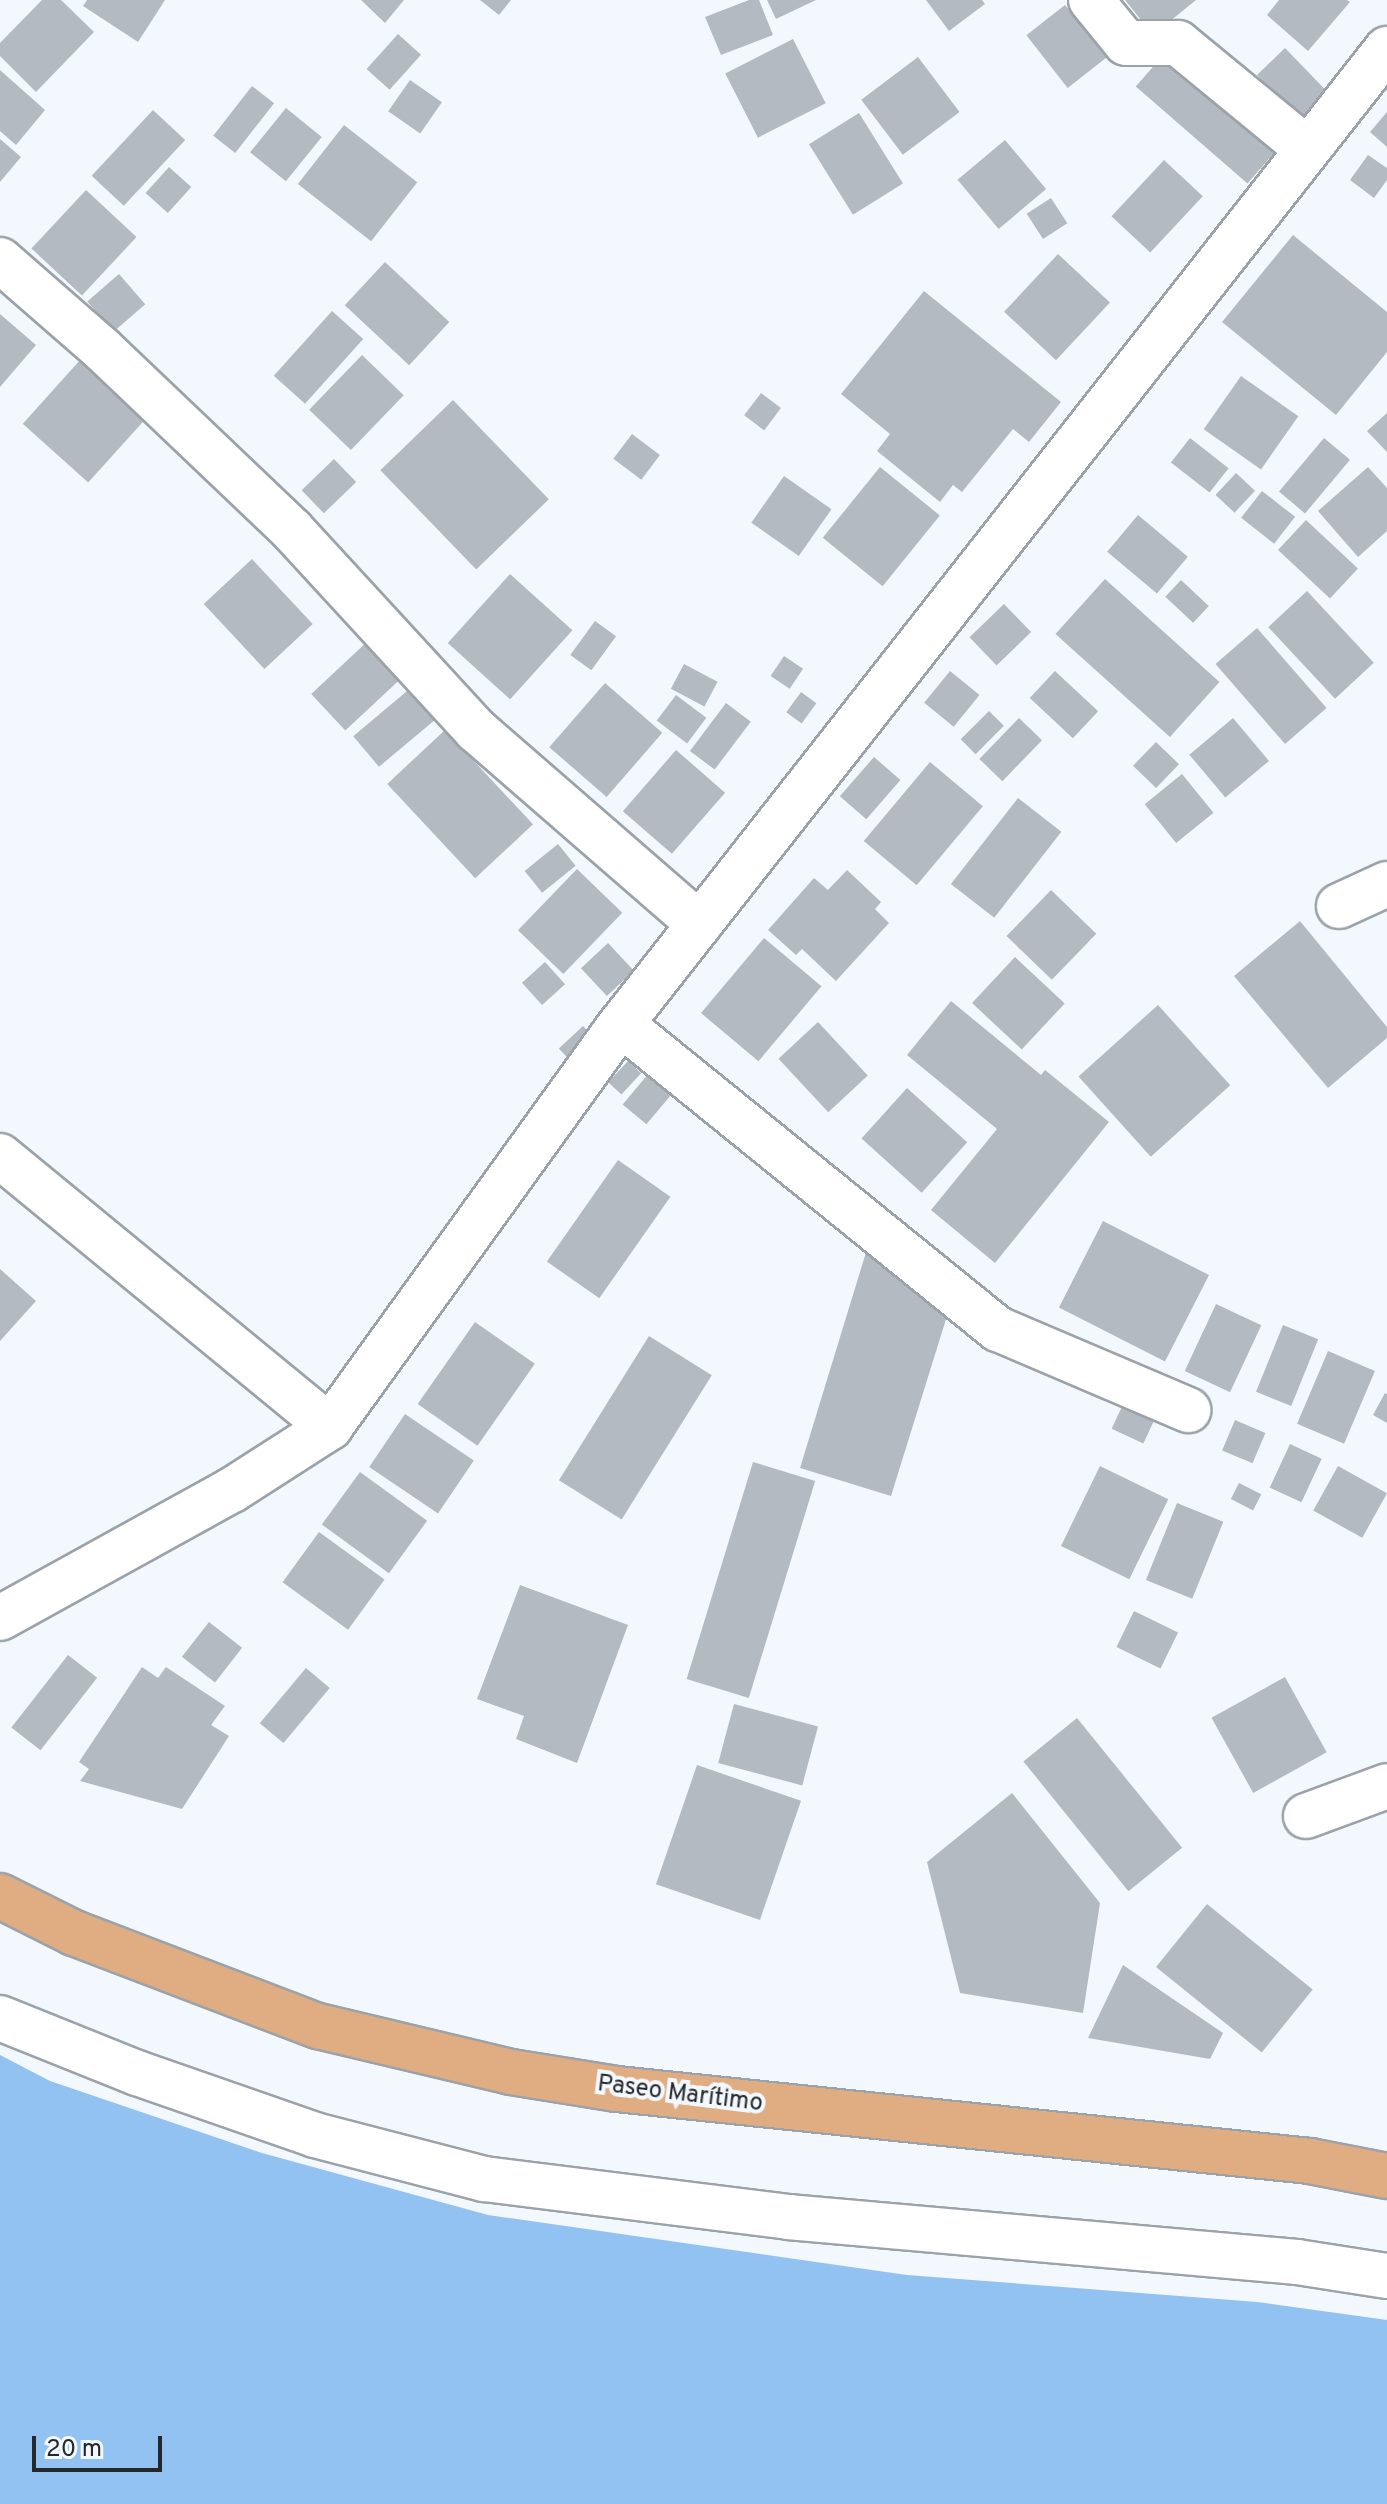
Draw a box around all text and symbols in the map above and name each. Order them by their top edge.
street label: Paseo Marítimo [596,2071,764,2119]
scale bar [36,2420,166,2470]
text: 20 m [46,2435,102,2465]

